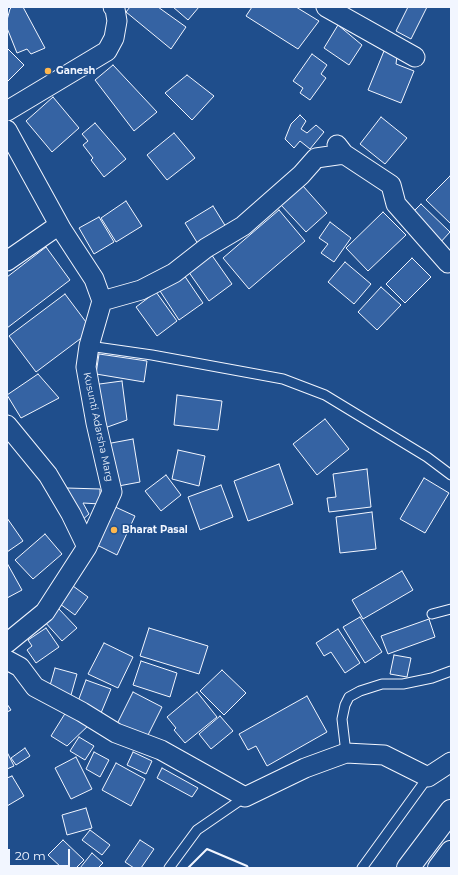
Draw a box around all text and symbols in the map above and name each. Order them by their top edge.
place label: Ganesh [56,65,95,77]
marker: Ganesh [43,66,53,76]
street label: Kusunti Adarsha Marg [81,371,115,483]
place label: Bharat Pasal [122,524,188,536]
marker: Bharat Pasal [109,525,119,535]
scale bar [10,841,72,867]
text: 20 m [15,848,46,863]

